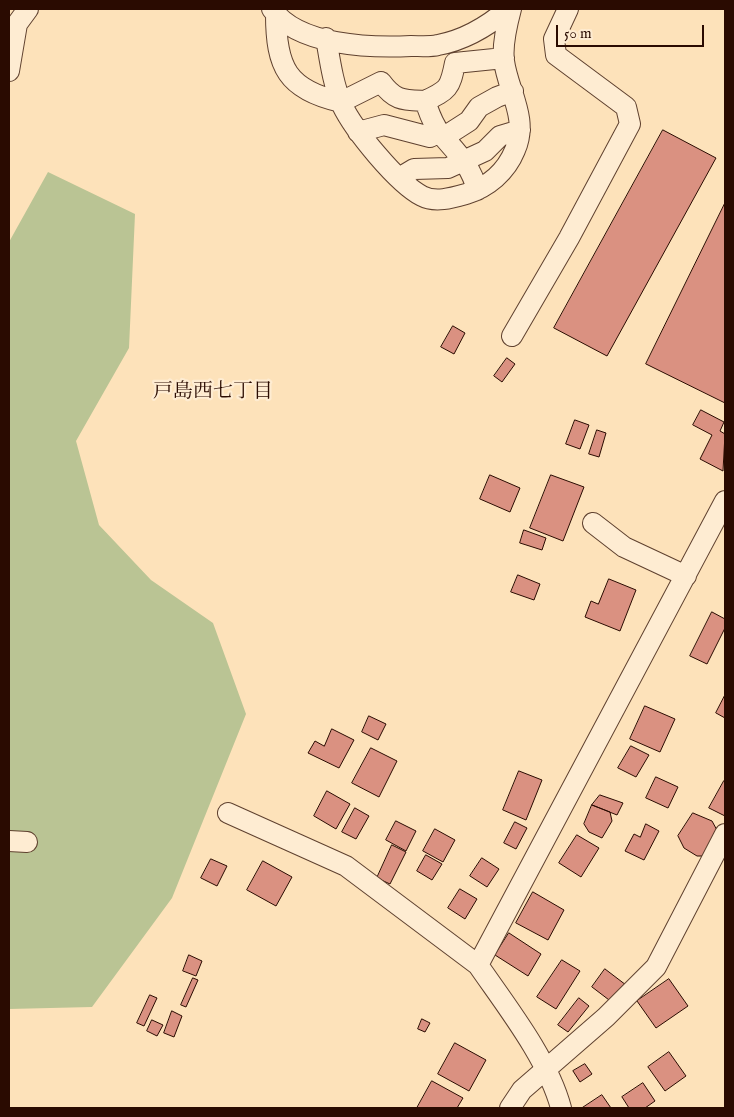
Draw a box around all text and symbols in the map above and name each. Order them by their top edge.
scale bar [559,15,706,47]
text: 50 m [564,24,592,43]
district label: 戸島西七丁目 [153,381,273,405]

